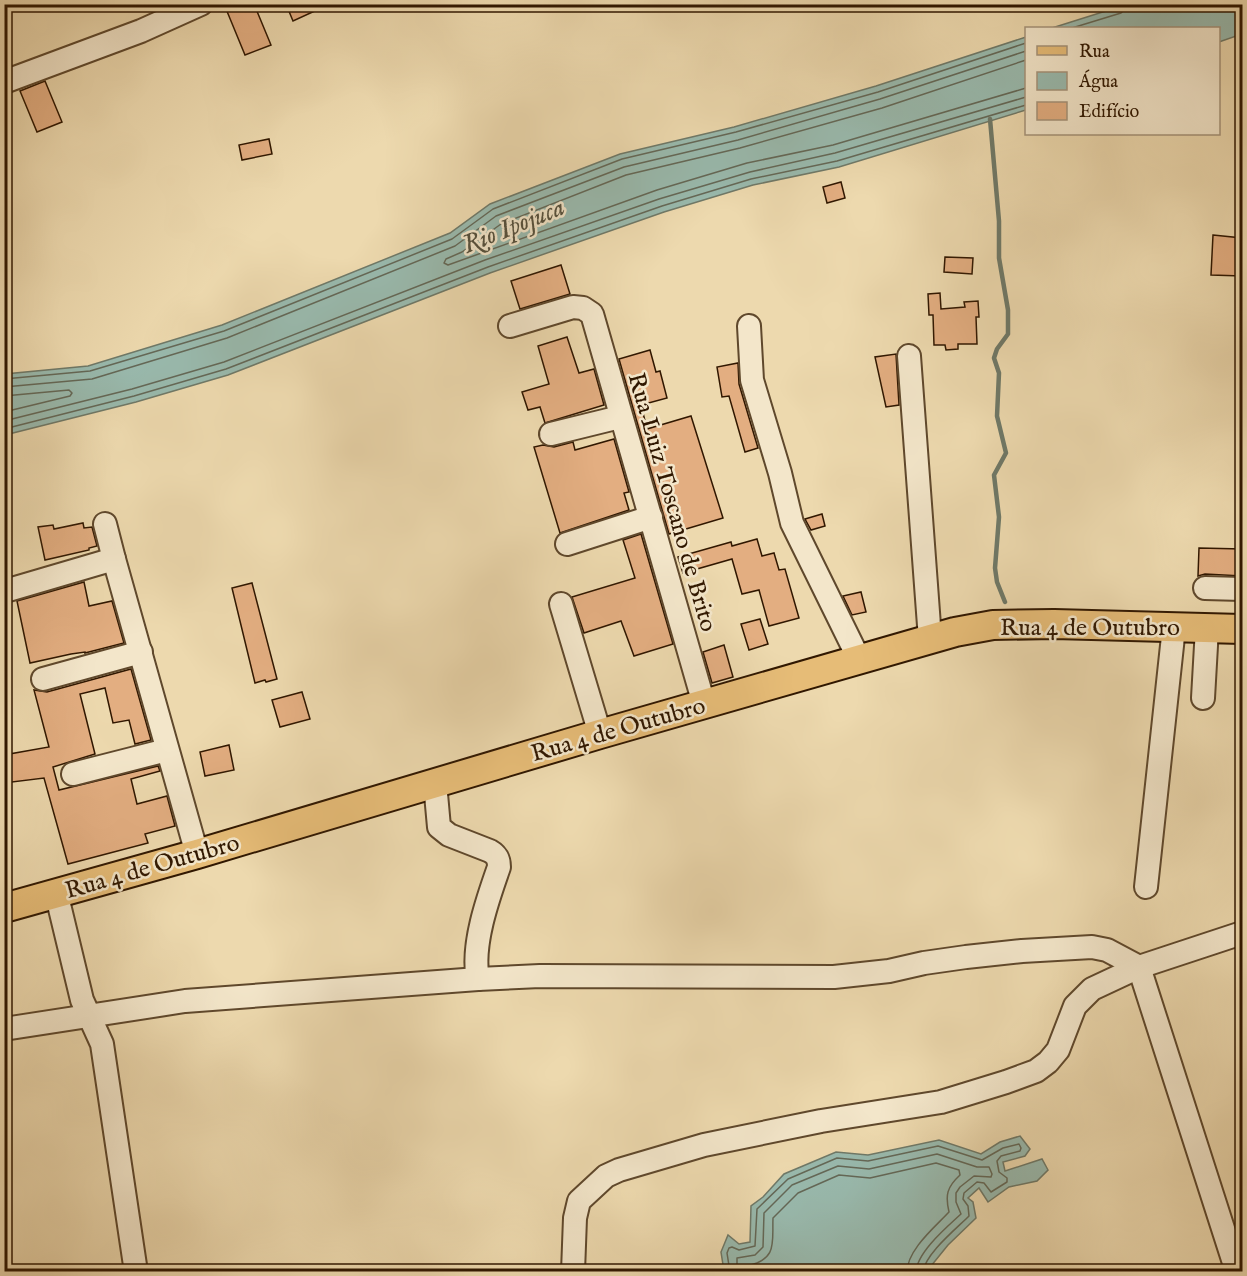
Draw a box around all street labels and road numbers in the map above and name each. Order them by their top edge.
street label: Rua Luiz Toscano de Brito [620,369,723,636]
street label: Rua 4 de Outubro [1000,613,1180,644]
street label: Rua 4 de Outubro [528,691,709,770]
street label: Rua 4 de Outubro [62,828,243,907]

